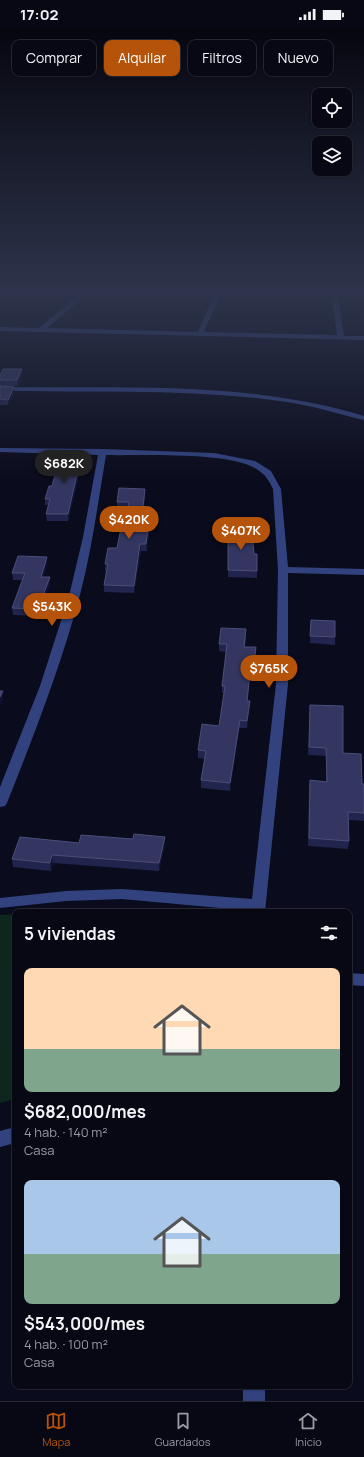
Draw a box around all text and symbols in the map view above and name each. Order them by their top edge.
text: 17:02 [20,4,59,25]
chip: Comprar [12,40,96,76]
chip: Alquilar [104,40,180,76]
chip: Filtros [188,40,256,76]
chip: Nuevo [264,40,333,76]
map controls [312,88,352,176]
button: locate [312,88,352,128]
button: layers [312,136,352,176]
pin: $682K [36,450,92,484]
text: $682K [44,454,84,472]
pin: $420K [101,506,157,540]
text: $420K [109,510,149,528]
pin: $407K [213,517,269,551]
text: $407K [221,521,261,539]
pin: $543K [24,593,80,627]
text: $543K [32,597,72,615]
pin: $765K [241,655,297,689]
text: $765K [249,659,289,677]
text: 5 viviendas [24,922,116,945]
icon: filters [318,922,340,944]
icon: home [146,994,218,1066]
text: $682,000/mes [24,1100,146,1123]
text: 4 hab. · 140 m² [24,1123,108,1141]
text: Casa [24,1141,55,1159]
icon: home [146,1206,218,1278]
text: $543,000/mes [24,1312,145,1335]
text: 4 hab. · 100 m² [24,1335,108,1353]
text: Casa [24,1353,55,1371]
tab: Mapa [42,1410,70,1449]
tab: Guardados [155,1410,210,1449]
tab: Inicio [295,1410,322,1449]

